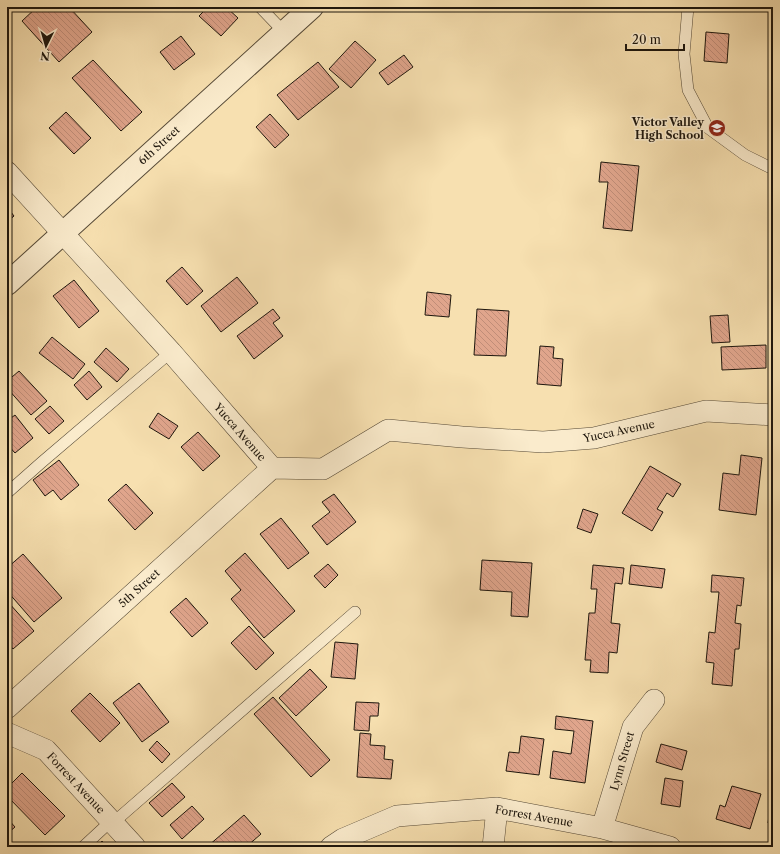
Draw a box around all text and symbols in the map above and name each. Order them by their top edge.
north arrow [26,26,66,66]
scale bar [626,26,684,52]
text: 20 m [632,32,661,47]
text: N [39,49,51,63]
place label: Victor Valley High School [631,115,704,142]
school or university icon: Victor Valley High School [707,118,727,138]
street label: 6th Street [135,123,183,167]
street label: Yucca Avenue [210,399,269,464]
street label: Yucca Avenue [581,417,656,446]
street label: 5th Street [115,566,163,610]
street label: Lynn Street [607,730,637,792]
street label: Forrest Avenue [44,749,108,817]
street label: Forrest Avenue [494,802,574,830]

